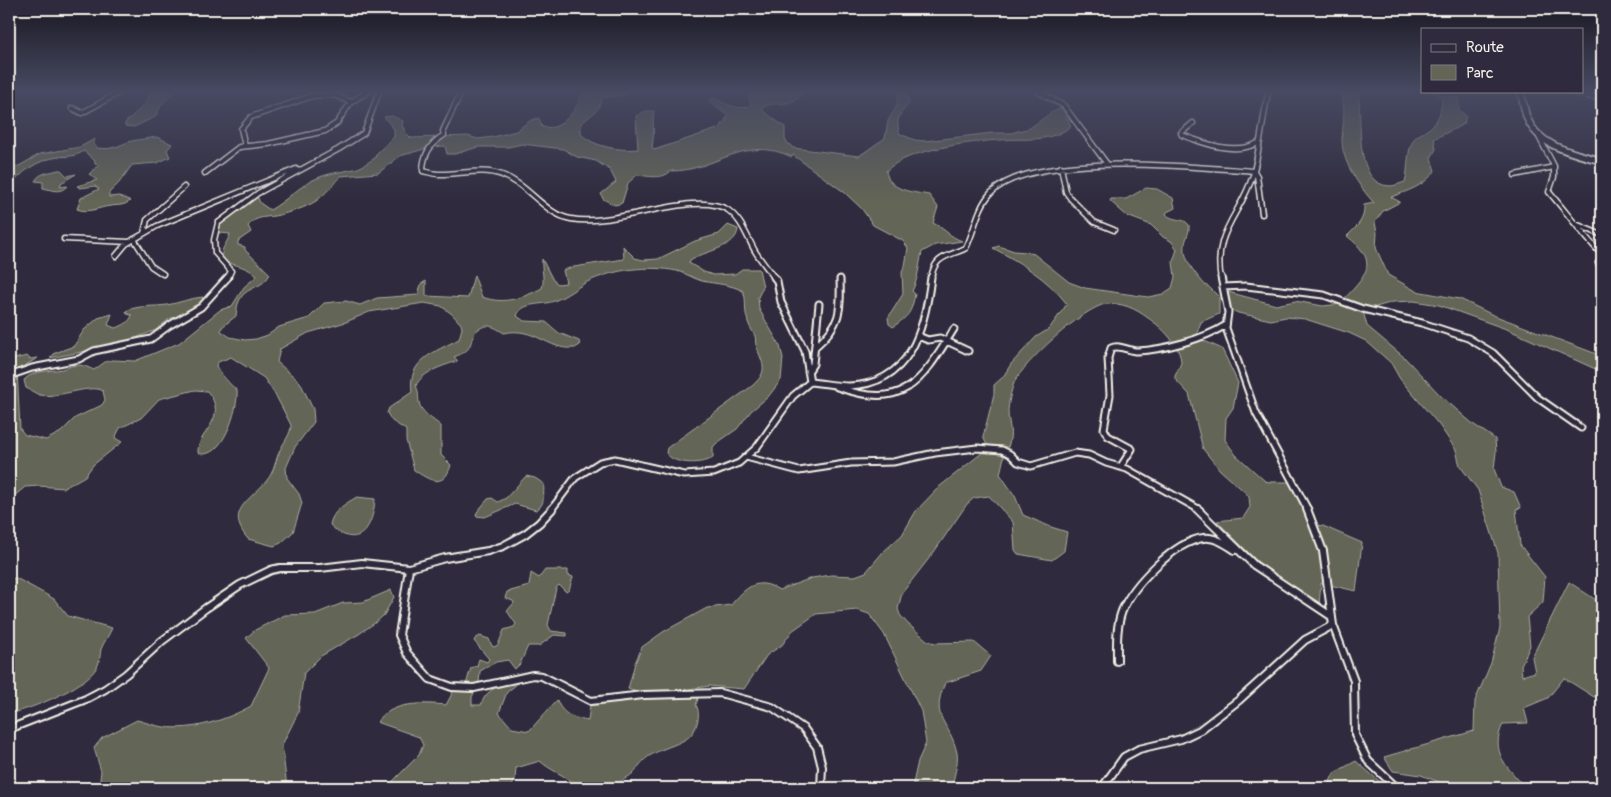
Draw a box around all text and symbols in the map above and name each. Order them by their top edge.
legend [1421,28,1584,92]
text: Route [1466,38,1504,57]
text: Parc [1466,64,1494,83]

